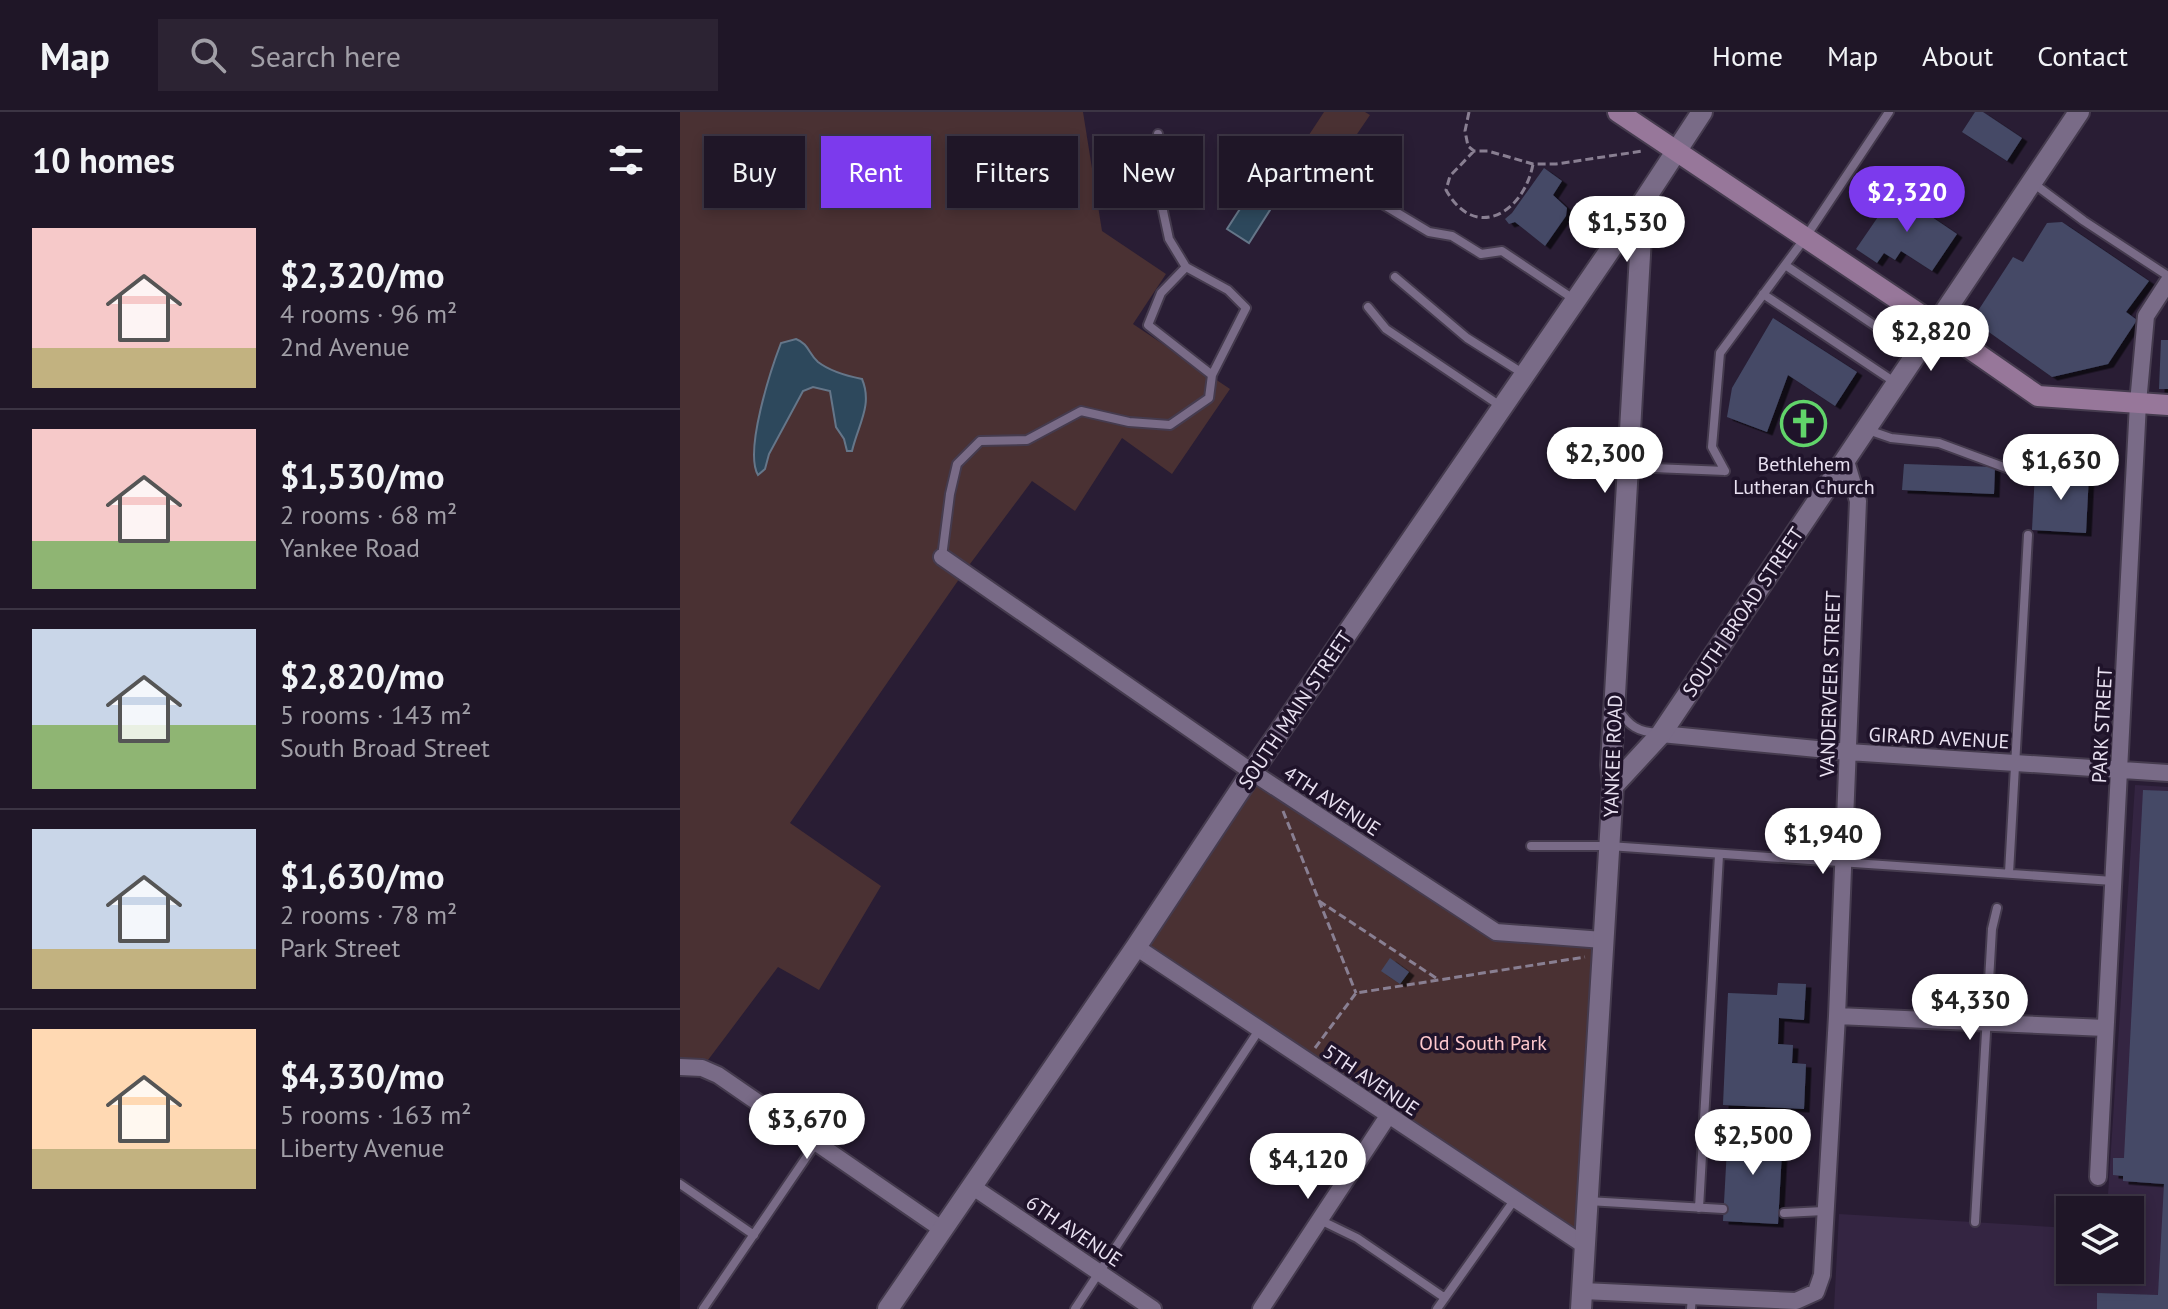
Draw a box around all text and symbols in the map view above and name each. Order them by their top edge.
search box [158,19,718,91]
text: Map [40,31,110,80]
icon: search [186,33,230,77]
text: Search here [250,36,401,75]
text: Home [1712,37,1783,74]
text: Map [1827,37,1878,74]
text: About [1922,37,1993,74]
text: Contact [2037,37,2128,74]
chip: Buy [704,136,805,208]
chip: Rent [821,136,931,208]
chip: Filters [947,136,1078,208]
chip: New [1094,136,1203,208]
chip: Apartment [1219,136,1402,208]
text: 10 homes [32,138,175,182]
icon: filters [604,138,648,182]
pin: $2,320 [1842,166,1972,234]
text: $2,320 [1867,175,1947,208]
pin: $1,530 [1562,196,1692,264]
text: $1,530 [1587,205,1667,238]
text: $2,320/mo [280,253,444,297]
icon: home [96,260,192,356]
text: 4 rooms · 96 m² [280,297,457,330]
pin: $2,820 [1866,305,1996,373]
text: $2,820 [1891,314,1971,347]
text: 2nd Avenue [280,330,410,363]
church icon: Bethlehem Lutheran Church [1780,400,1828,448]
pin: $2,300 [1540,427,1670,495]
pin: $1,630 [1996,434,2126,502]
text: $2,300 [1565,436,1645,469]
text: $1,630 [2021,443,2101,476]
place label: Bethlehem Lutheran Church [1733,451,1875,500]
text: $1,530/mo [280,454,444,498]
icon: home [96,461,192,557]
text: 2 rooms · 68 m² [280,498,457,531]
street label: SOUTH BROAD STREET [1676,522,1810,702]
text: Yankee Road [280,531,420,564]
street label: VANDERVEER STREET [1814,590,1846,779]
street label: SOUTH MAIN STREET [1232,626,1358,794]
text: $2,820/mo [280,654,444,698]
icon: home [96,661,192,757]
street label: PARK STREET [2086,666,2118,784]
street label: YANKEE ROAD [1598,694,1628,818]
text: 5 rooms · 143 m² [280,698,472,731]
street label: GIRARD AVENUE [1868,721,2010,755]
text: South Broad Street [280,731,490,764]
street label: 4TH AVENUE [1279,760,1385,842]
pin: $1,940 [1758,808,1888,876]
text: $1,940 [1783,817,1863,850]
text: $1,630/mo [280,854,444,898]
icon: home [96,861,192,957]
text: 2 rooms · 78 m² [280,898,457,931]
text: Park Street [280,931,400,964]
pin: $4,330 [1905,974,2035,1042]
text: $4,330 [1930,983,2010,1016]
park label: Old South Park [1419,1030,1547,1056]
street label: 5TH AVENUE [1318,1038,1424,1122]
text: $4,330/mo [280,1054,444,1098]
icon: home [96,1061,192,1157]
pin: $3,670 [742,1093,872,1161]
text: 5 rooms · 163 m² [280,1098,472,1131]
text: $3,670 [767,1102,847,1135]
pin: $2,500 [1688,1109,1818,1177]
text: $2,500 [1713,1118,1793,1151]
text: Liberty Avenue [280,1131,445,1164]
pin: $4,120 [1243,1133,1373,1201]
text: $4,120 [1268,1142,1348,1175]
street label: 6TH AVENUE [1021,1189,1127,1273]
map controls [2056,1196,2144,1284]
button: layers [2056,1196,2144,1284]

